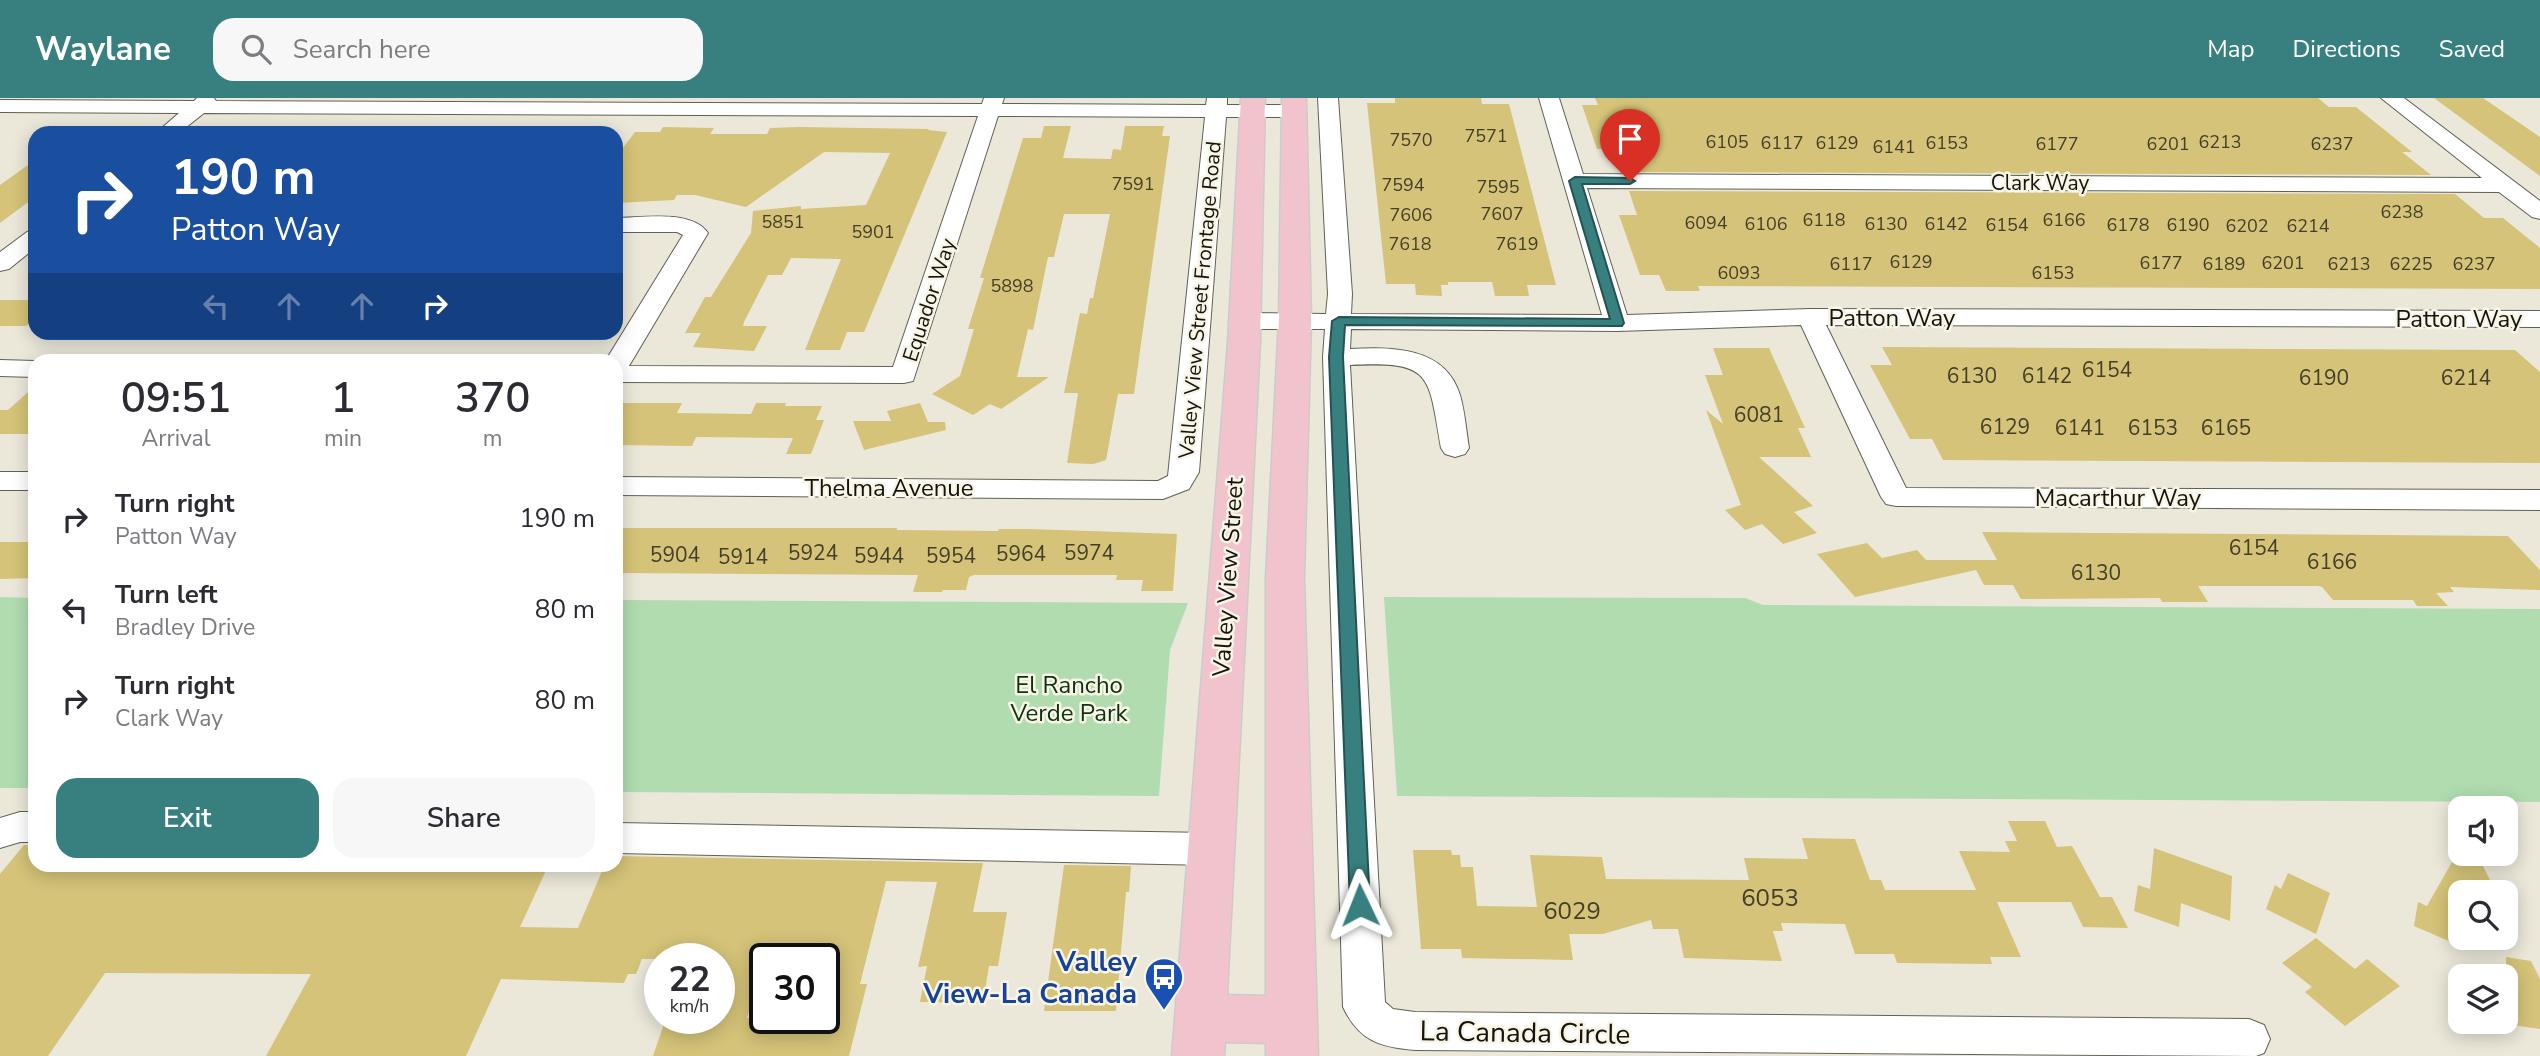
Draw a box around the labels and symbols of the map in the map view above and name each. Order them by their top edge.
pin [1600,109,1660,181]
house number: 7571 [1464,124,1508,148]
house number: 7570 [1389,128,1433,152]
house number: 6105 [1705,130,1749,154]
house number: 6213 [2198,130,2242,154]
house number: 6117 [1760,131,1804,155]
house number: 6129 [1815,131,1859,155]
house number: 6153 [1925,131,1969,155]
house number: 6177 [2035,132,2079,156]
house number: 6201 [2146,132,2190,156]
house number: 6237 [2310,132,2354,156]
house number: 6141 [1872,135,1916,159]
street label: Valley View Street Frontage Road [1172,140,1228,461]
street label: Clark Way [1991,169,2090,197]
house number: 7591 [1111,172,1155,196]
house number: 7594 [1381,173,1425,197]
house number: 7595 [1476,175,1520,199]
house number: 6238 [2380,200,2424,224]
house number: 7607 [1480,202,1524,226]
house number: 7606 [1389,203,1433,227]
house number: 6118 [1802,208,1846,232]
house number: 6166 [2042,208,2086,232]
house number: 5851 [761,210,805,234]
house number: 6094 [1684,211,1728,235]
house number: 6106 [1744,212,1788,236]
house number: 6130 [1864,212,1908,236]
house number: 6142 [1924,212,1968,236]
house number: 6154 [1985,213,2029,237]
house number: 6178 [2106,213,2150,237]
house number: 6190 [2166,213,2210,237]
house number: 6202 [2225,214,2269,238]
house number: 6214 [2286,214,2330,238]
house number: 5901 [851,220,895,244]
house number: 7618 [1388,232,1432,256]
house number: 7619 [1495,232,1539,256]
street label: Equador Way [896,235,962,365]
house number: 6129 [1889,250,1933,274]
house number: 6177 [2139,251,2183,275]
house number: 6201 [2261,251,2305,275]
house number: 6117 [1829,252,1873,276]
house number: 6189 [2202,252,2246,276]
house number: 6213 [2327,252,2371,276]
house number: 6225 [2389,252,2433,276]
house number: 6237 [2452,252,2496,276]
house number: 6093 [1717,261,1761,285]
house number: 6153 [2031,261,2075,285]
house number: 5898 [990,274,1034,298]
street label: Patton Way [1829,302,1956,334]
street label: Patton Way [2396,303,2523,335]
house number: 6154 [2082,356,2132,384]
house number: 6130 [1947,362,1997,390]
house number: 6142 [2022,362,2072,390]
house number: 6190 [2299,364,2349,392]
house number: 6214 [2441,364,2491,392]
house number: 6081 [1734,401,1784,429]
house number: 6129 [1980,413,2030,441]
house number: 6141 [2055,414,2105,442]
house number: 6153 [2128,414,2178,442]
house number: 6165 [2201,414,2251,442]
street label: Thelma Avenue [804,472,974,504]
street label: Valley View Street [1205,476,1251,679]
street label: Macarthur Way [2035,482,2202,514]
house number: 6154 [2229,534,2279,562]
house number: 5924 [788,539,838,567]
house number: 5974 [1064,539,1114,567]
house number: 5964 [996,540,1046,568]
house number: 5904 [650,541,700,569]
house number: 5944 [854,542,904,570]
house number: 5954 [926,542,976,570]
house number: 5914 [718,543,768,571]
house number: 6166 [2307,548,2357,576]
house number: 6130 [2071,559,2121,587]
park label: El Rancho Verde Park [1009,669,1129,729]
position arrow [1323,868,1397,942]
house number: 6053 [1741,882,1799,914]
house number: 6029 [1543,895,1601,927]
speed limit sign: 30 [749,943,840,1034]
place label: Valley View-La Canada [922,943,1137,1013]
bus stop icon: Valley View-La Canada [1143,956,1185,1011]
street label: La Canada Circle [1419,1012,1631,1054]

